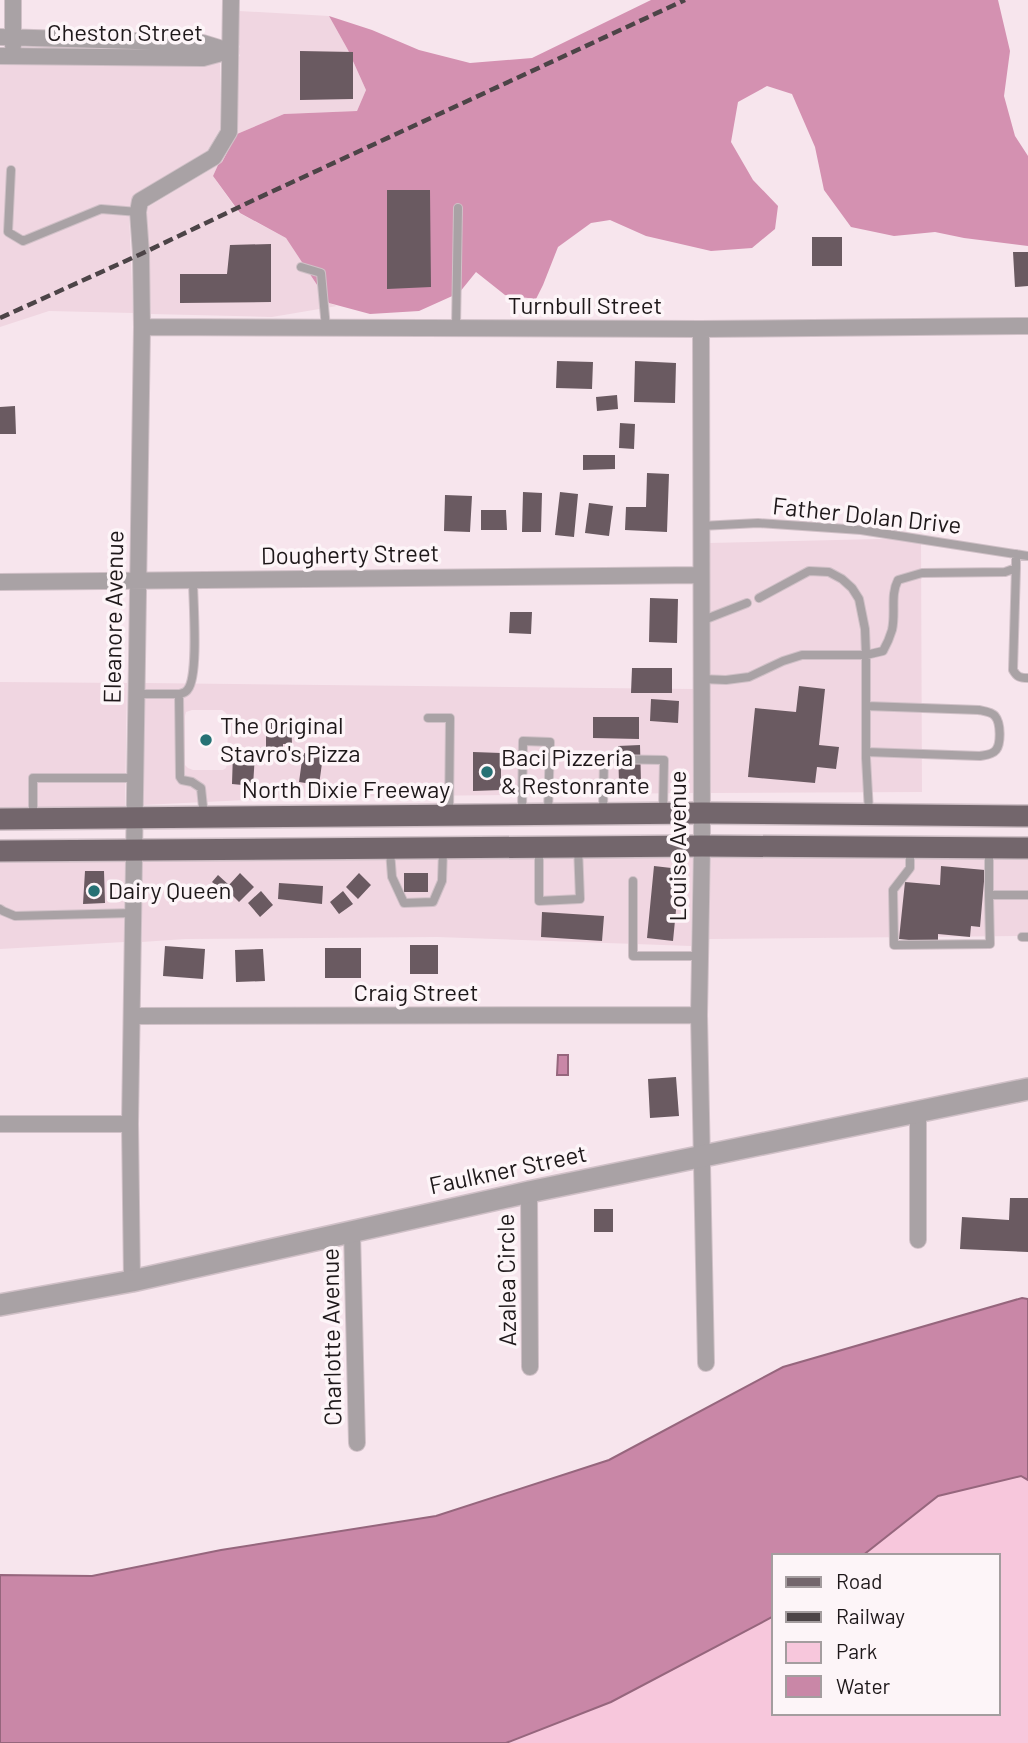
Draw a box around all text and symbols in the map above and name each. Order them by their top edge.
street label: Cheston Street [47,17,203,46]
street label: Turnbull Street [508,290,662,319]
street label: Father Dolan Drive [771,490,963,539]
street label: Eleanore Avenue [96,530,129,704]
street label: Dougherty Street [261,537,439,570]
place label: The Original Stavro's Pizza [220,710,361,767]
marker: The Original Stavro's Pizza [198,732,214,748]
place label: Baci Pizzeria & Restonrante [501,742,650,799]
marker: Baci Pizzeria & Restonrante [479,764,495,780]
street label: Louise Avenue [662,770,691,922]
street label: North Dixie Freeway [242,774,450,803]
place label: Dairy Queen [108,875,232,904]
marker: Dairy Queen [86,883,102,899]
street label: Craig Street [354,977,478,1006]
street label: Faulkner Street [426,1138,589,1199]
street label: Azalea Circle [490,1213,521,1347]
street label: Charlotte Avenue [314,1248,347,1426]
legend [772,1554,1000,1715]
text: Road [836,1568,882,1593]
text: Railway [836,1603,905,1628]
text: Park [836,1638,877,1663]
text: Water [836,1673,891,1698]

